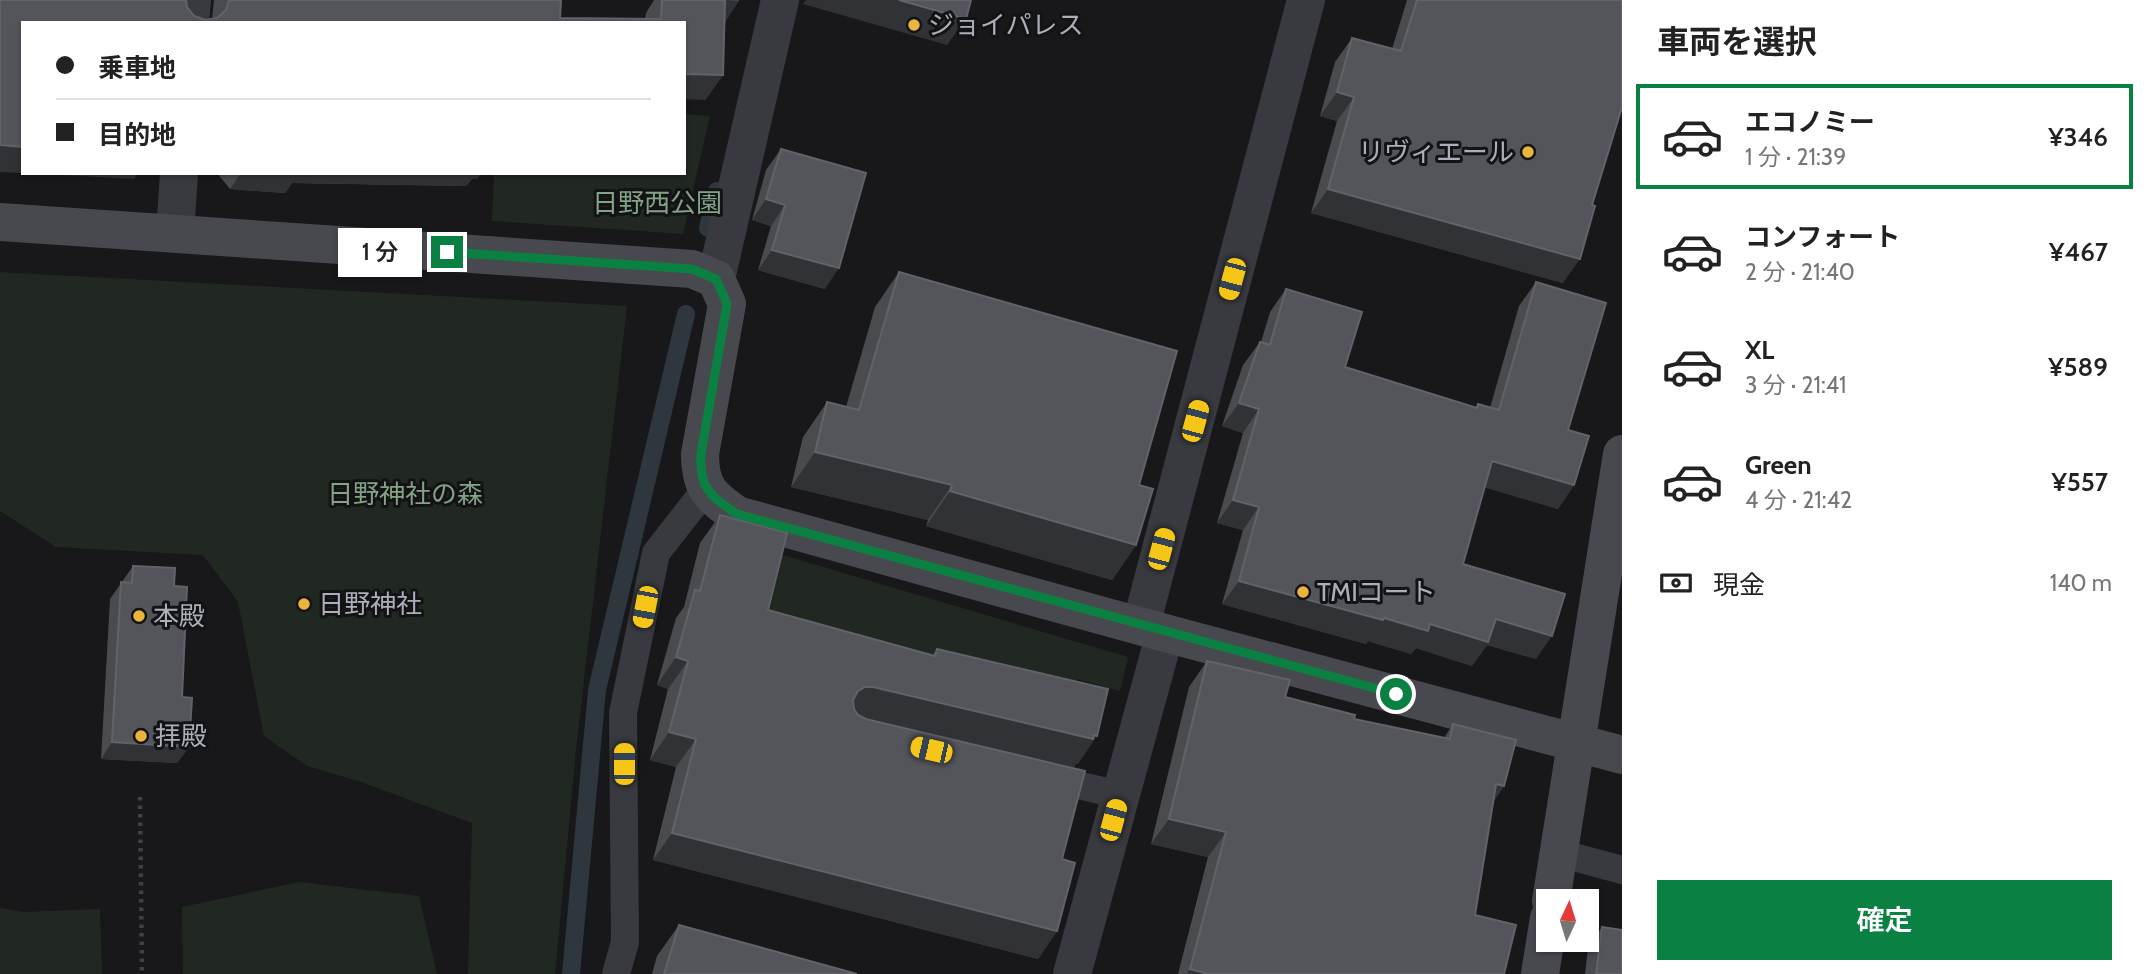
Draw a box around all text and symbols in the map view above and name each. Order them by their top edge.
place label: ジョイパレス [928,9,1083,41]
marker: ジョイパレス [906,17,922,33]
text: 車両を選択 [1657,22,1817,61]
text: 乗車地 [98,52,176,84]
icon: car [1661,105,1724,168]
text: エコノミー [1745,106,1875,138]
text: 目的地 [98,119,176,151]
text: ¥346 [2048,121,2108,153]
place label: リヴィエール [1358,136,1514,168]
text: 1 分 · 21:39 [1745,143,1846,171]
marker: リヴィエール [1520,144,1536,160]
park label: 日野西公園 [592,187,722,219]
icon: car [1661,220,1724,283]
text: コンフォート [1745,221,1900,253]
callout: 1 分 [338,228,422,276]
route end [431,236,463,268]
text: ¥467 [2049,236,2108,268]
text: 1 分 [362,238,398,266]
car [1217,256,1248,302]
text: 2 分 · 21:40 [1745,258,1855,286]
text: XL [1745,334,1774,366]
icon: car [1661,335,1724,398]
text: ¥589 [2048,351,2108,383]
text: 3 分 · 21:41 [1745,371,1847,399]
car [1180,398,1211,444]
text: Green [1745,449,1812,481]
icon: car [1661,450,1724,513]
text: ¥557 [2051,466,2108,498]
park label: 日野神社の森 [327,478,483,510]
text: 4 分 · 21:42 [1745,486,1852,514]
car [1146,526,1177,572]
icon: cash [1657,564,1695,602]
text: 現金 [1713,569,1765,601]
text: 140 m [2050,569,2112,597]
place label: TMIコート [1317,576,1436,608]
car [631,584,660,630]
marker: TMIコート [1295,584,1311,600]
place label: 日野神社 [318,588,422,620]
marker: 日野神社 [296,596,312,612]
place label: 本殿 [153,600,205,632]
marker: 本殿 [131,608,147,624]
route start [1380,678,1412,710]
place label: 拝殿 [155,720,207,752]
marker: 拝殿 [133,728,149,744]
car [909,735,954,765]
car [614,743,635,785]
car [1098,797,1129,843]
button: 確定 [1657,880,2112,960]
north arrow [1536,889,1600,952]
map controls [1536,889,1599,952]

